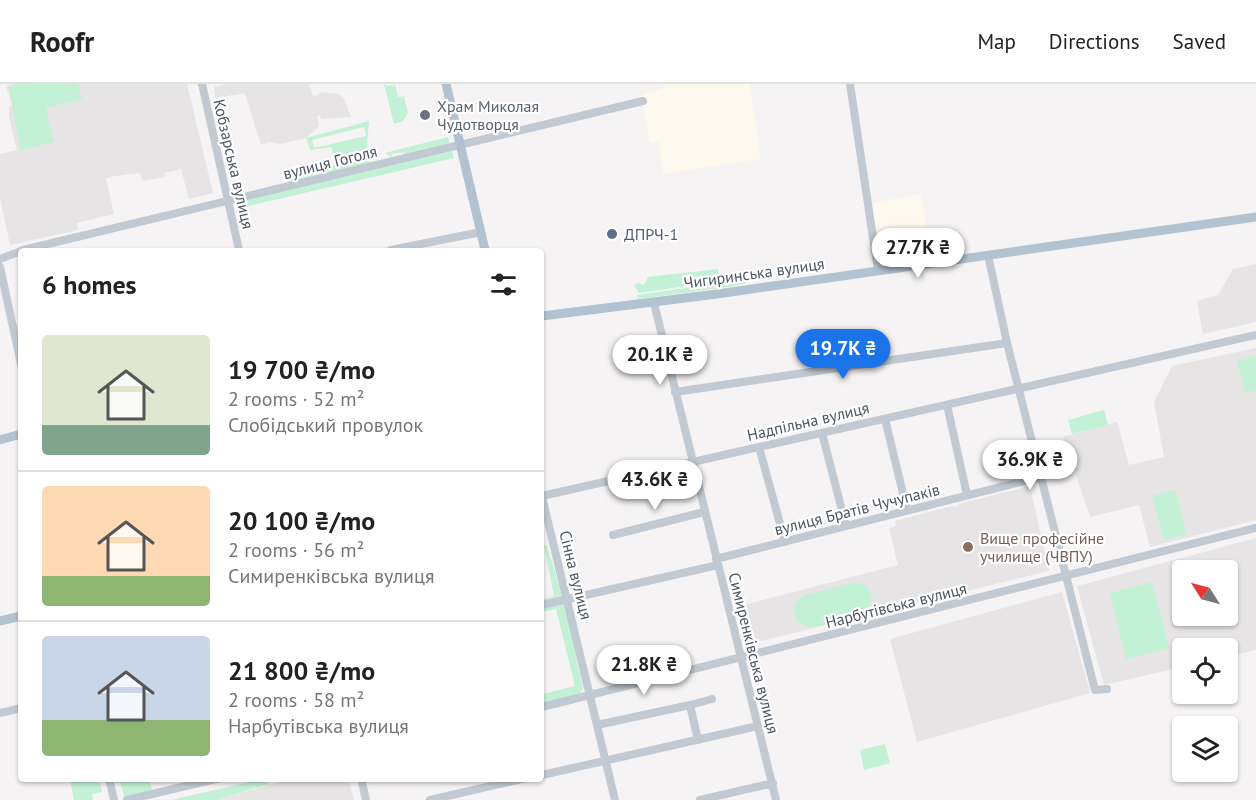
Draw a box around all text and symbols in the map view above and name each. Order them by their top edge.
text: Roofr [30,23,94,60]
text: Map [977,28,1016,55]
text: Directions [1049,28,1140,55]
text: Saved [1173,28,1226,55]
place label: Храм Миколая Чудотворця [437,96,539,134]
street label: Кобзарська вулиця [209,97,259,231]
marker: Храм Миколая Чудотворця [418,108,432,122]
street label: вулиця Гоголя [281,141,379,183]
place label: ДПРЧ-1 [624,224,678,244]
marker: ДПРЧ-1 [605,227,619,241]
pin: 27.7K ₴ [863,228,973,279]
text: 27.7K ₴ [886,234,950,260]
street label: Чигиринська вулиця [682,253,826,293]
text: 6 homes [42,268,137,301]
icon: filters [487,268,520,301]
pin: 19.7K ₴ [788,329,898,380]
pin: 20.1K ₴ [605,335,715,386]
text: 19.7K ₴ [809,335,877,361]
text: 20.1K ₴ [626,341,694,367]
text: 19 700 ₴/mo [228,353,375,386]
icon: home [90,359,162,431]
text: 2 rooms · 52 m² [228,386,364,412]
street label: Надпільна вулиця [745,397,871,445]
text: Слобідський провулок [228,412,423,438]
pin: 36.9K ₴ [975,440,1085,491]
text: 36.9K ₴ [996,446,1064,472]
pin: 43.6K ₴ [600,460,710,511]
text: 43.6K ₴ [621,466,689,492]
street label: вулиця Братів Чучупаків [772,479,942,539]
text: 20 100 ₴/mo [228,504,375,537]
icon: home [90,510,162,582]
street label: Сінна вулиця [555,528,597,622]
place label: Вище професійне училище (ЧВПУ) [980,528,1104,566]
text: 2 rooms · 56 m² [228,537,364,563]
marker: Вище професійне училище (ЧВПУ) [961,540,975,554]
north arrow [1172,560,1238,626]
map controls [1172,560,1238,782]
text: Симиренківська вулиця [228,563,434,589]
street label: Симиренківська вулиця [724,570,784,736]
street label: Нарбутівська вулиця [823,578,969,632]
button: locate [1172,638,1238,704]
pin: 21.8K ₴ [589,645,699,696]
text: 21.8K ₴ [610,651,678,677]
text: 21 800 ₴/mo [228,654,375,687]
icon: home [90,660,162,732]
text: 2 rooms · 58 m² [228,687,364,713]
text: Нарбутівська вулиця [228,713,409,739]
button: layers [1172,716,1238,782]

